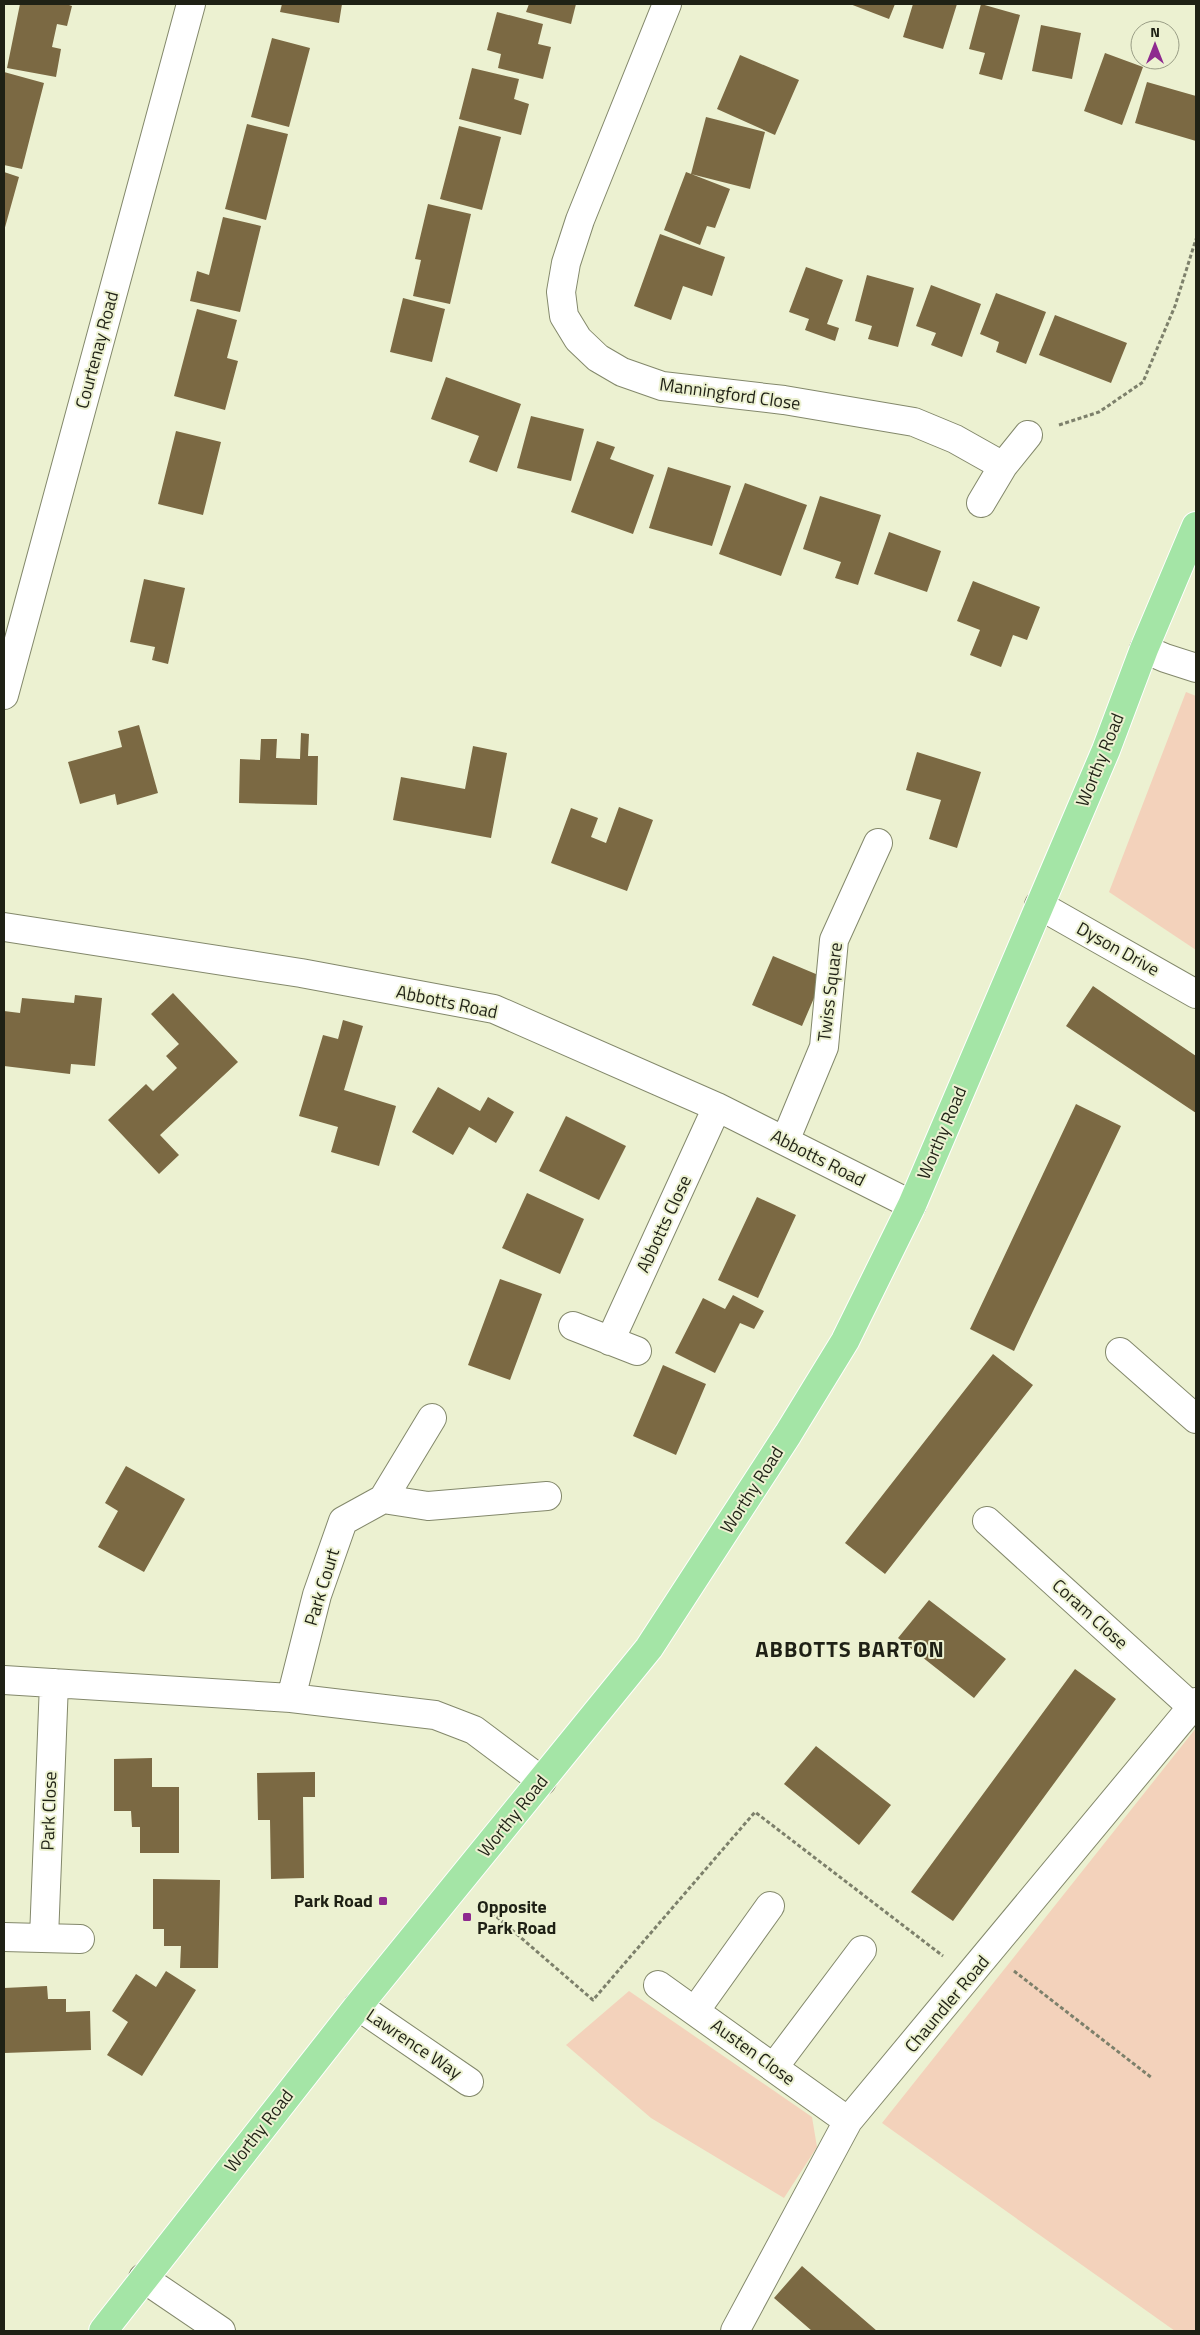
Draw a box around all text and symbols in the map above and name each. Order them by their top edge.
north arrow [1130,20,1180,70]
text: N [1150,21,1160,42]
street label: Courtenay Road [68,288,125,412]
street label: Manningford Close [658,370,802,417]
street label: Worthy Road [1069,709,1131,811]
street label: Dyson Drive [1072,915,1165,982]
street label: Twiss Square [810,941,849,1043]
street label: Abbotts Road [394,978,500,1025]
street label: Worthy Road [910,1082,973,1184]
street label: Abbotts Road [766,1122,870,1193]
street label: Abbotts Close [629,1171,698,1277]
street label: Worthy Road [713,1441,790,1539]
street label: Park Court [297,1544,346,1629]
street label: Coram Close [1046,1572,1134,1655]
district label: ABBOTTS BARTON [755,1632,945,1666]
street label: Worthy Road [471,1769,554,1863]
street label: Park Close [34,1771,63,1851]
place label: Park Road [294,1887,373,1914]
place label: Opposite Park Road [477,1893,556,1941]
marker: Park Road [377,1895,389,1907]
marker: Opposite Park Road [461,1911,473,1923]
street label: Chaundler Road [898,1949,995,2058]
street label: Lawrence Way [361,2002,468,2086]
street label: Austen Close [705,2012,801,2091]
street label: Worthy Road [218,2083,300,2178]

